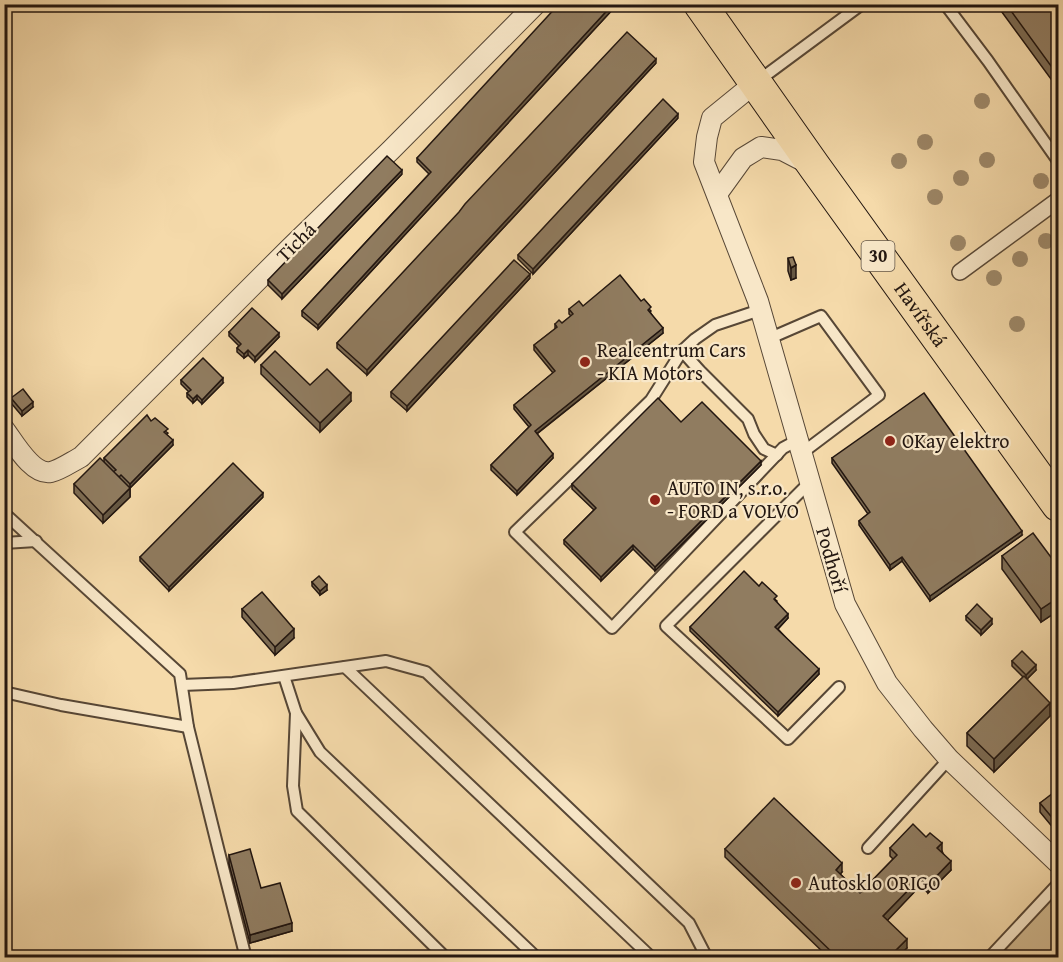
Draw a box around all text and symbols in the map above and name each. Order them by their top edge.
street label: Tichá [269,215,323,268]
road number: 30 [862,241,894,271]
street label: Havířská [888,276,955,353]
place label: Realcentrum Cars - KIA Motors [597,335,746,387]
marker: Realcentrum Cars - KIA Motors [578,355,592,369]
place label: OKay elektro [902,426,1010,455]
marker: OKay elektro [883,434,897,448]
place label: AUTO IN, s.r.o. - FORD a VOLVO [667,473,799,525]
marker: AUTO IN, s.r.o. - FORD a VOLVO [648,493,662,507]
street label: Podhoří [809,524,856,596]
place label: Autosklo ORIGO [808,868,940,897]
marker: Autosklo ORIGO [789,876,803,890]

